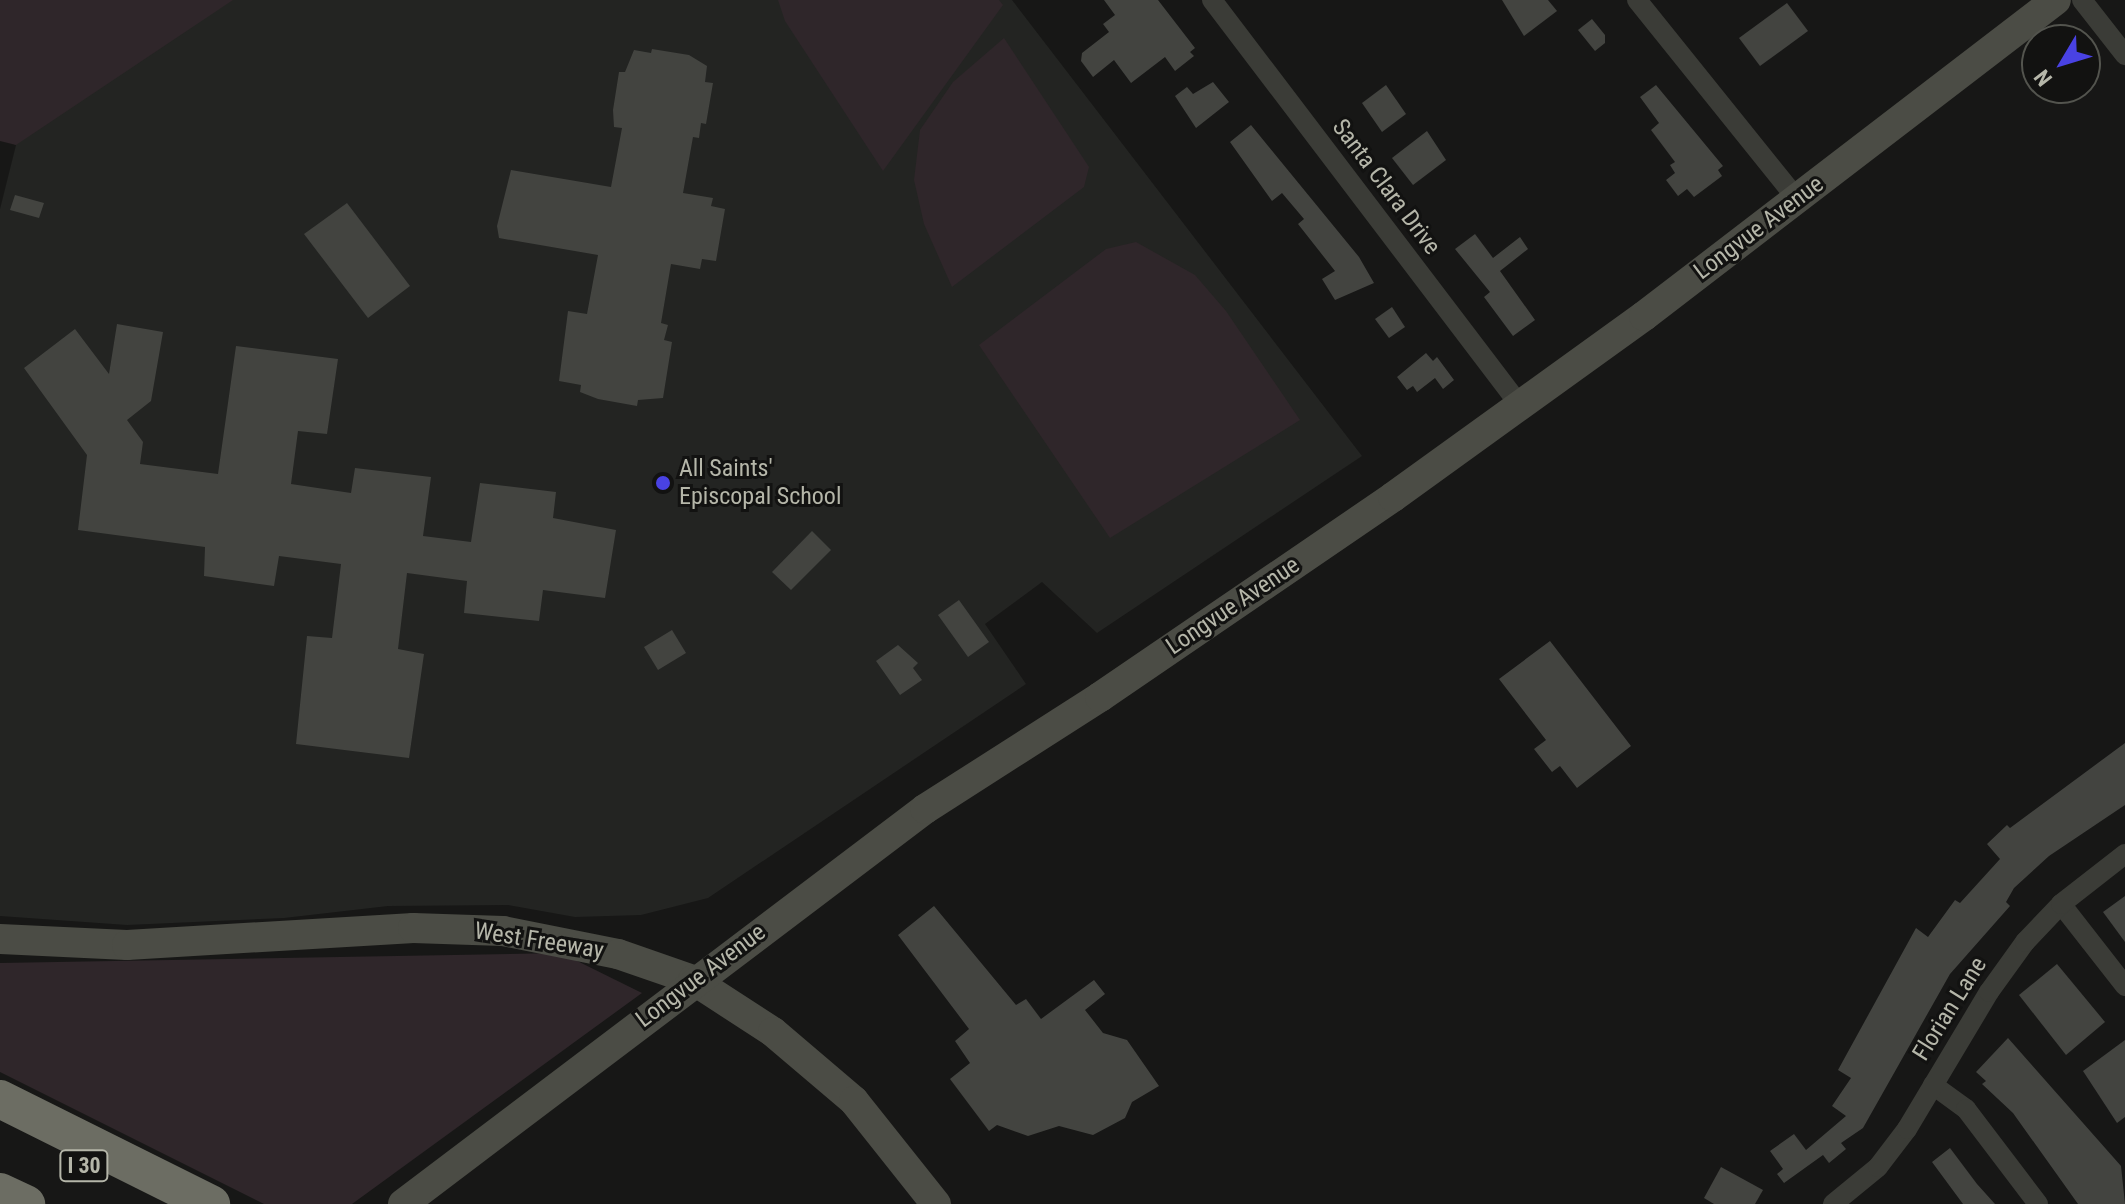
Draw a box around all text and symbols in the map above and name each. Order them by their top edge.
north arrow [2021,24,2101,104]
text: N [2029,65,2057,91]
street label: Santa Clara Drive [1326,114,1446,260]
street label: Longvue Avenue [1689,170,1829,286]
place label: All Saints' Episcopal School [679,455,841,511]
marker: All Saints' Episcopal School [654,474,672,492]
street label: Longvue Avenue [1161,551,1305,661]
street label: West Freeway [472,917,606,965]
street label: Longvue Avenue [631,918,771,1034]
street label: Florian Lane [1907,952,1993,1066]
road number: I 30 [58,1148,110,1184]

